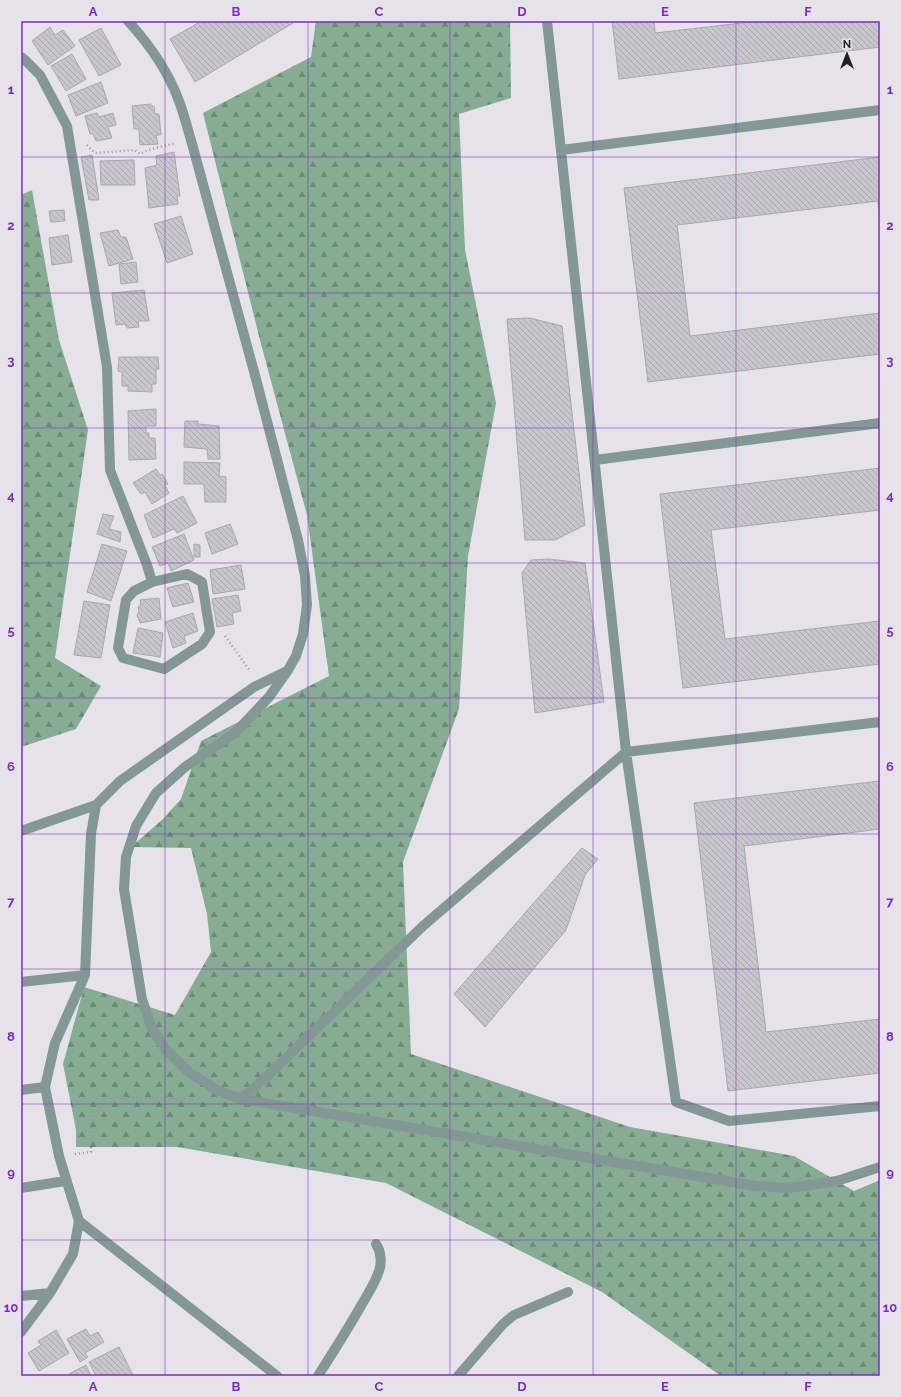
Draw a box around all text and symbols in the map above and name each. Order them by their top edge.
text: A [89,4,98,19]
text: B [232,4,241,19]
text: C [375,4,384,19]
text: D [517,4,527,19]
text: E [661,4,669,19]
text: F [804,4,812,19]
north arrow [827,34,867,74]
text: N [843,38,851,51]
text: 1 [8,82,15,97]
text: 1 [887,82,894,97]
text: 2 [7,218,15,233]
text: 2 [886,218,894,233]
text: 3 [7,353,15,368]
text: 3 [886,353,894,368]
text: 4 [7,488,15,503]
text: 4 [886,488,894,503]
text: 5 [7,623,15,638]
text: 5 [886,623,894,638]
text: 6 [7,759,15,774]
text: 6 [886,759,894,774]
text: 7 [7,894,15,909]
text: 7 [886,894,894,909]
text: 8 [7,1029,15,1044]
text: 8 [886,1029,894,1044]
text: 9 [7,1165,15,1180]
text: 9 [886,1165,894,1180]
text: 10 [4,1300,18,1315]
text: 10 [883,1300,897,1315]
text: A [89,1379,98,1394]
text: B [232,1379,241,1394]
text: C [375,1379,384,1394]
text: D [517,1379,527,1394]
text: E [661,1379,669,1394]
text: F [804,1379,812,1394]

